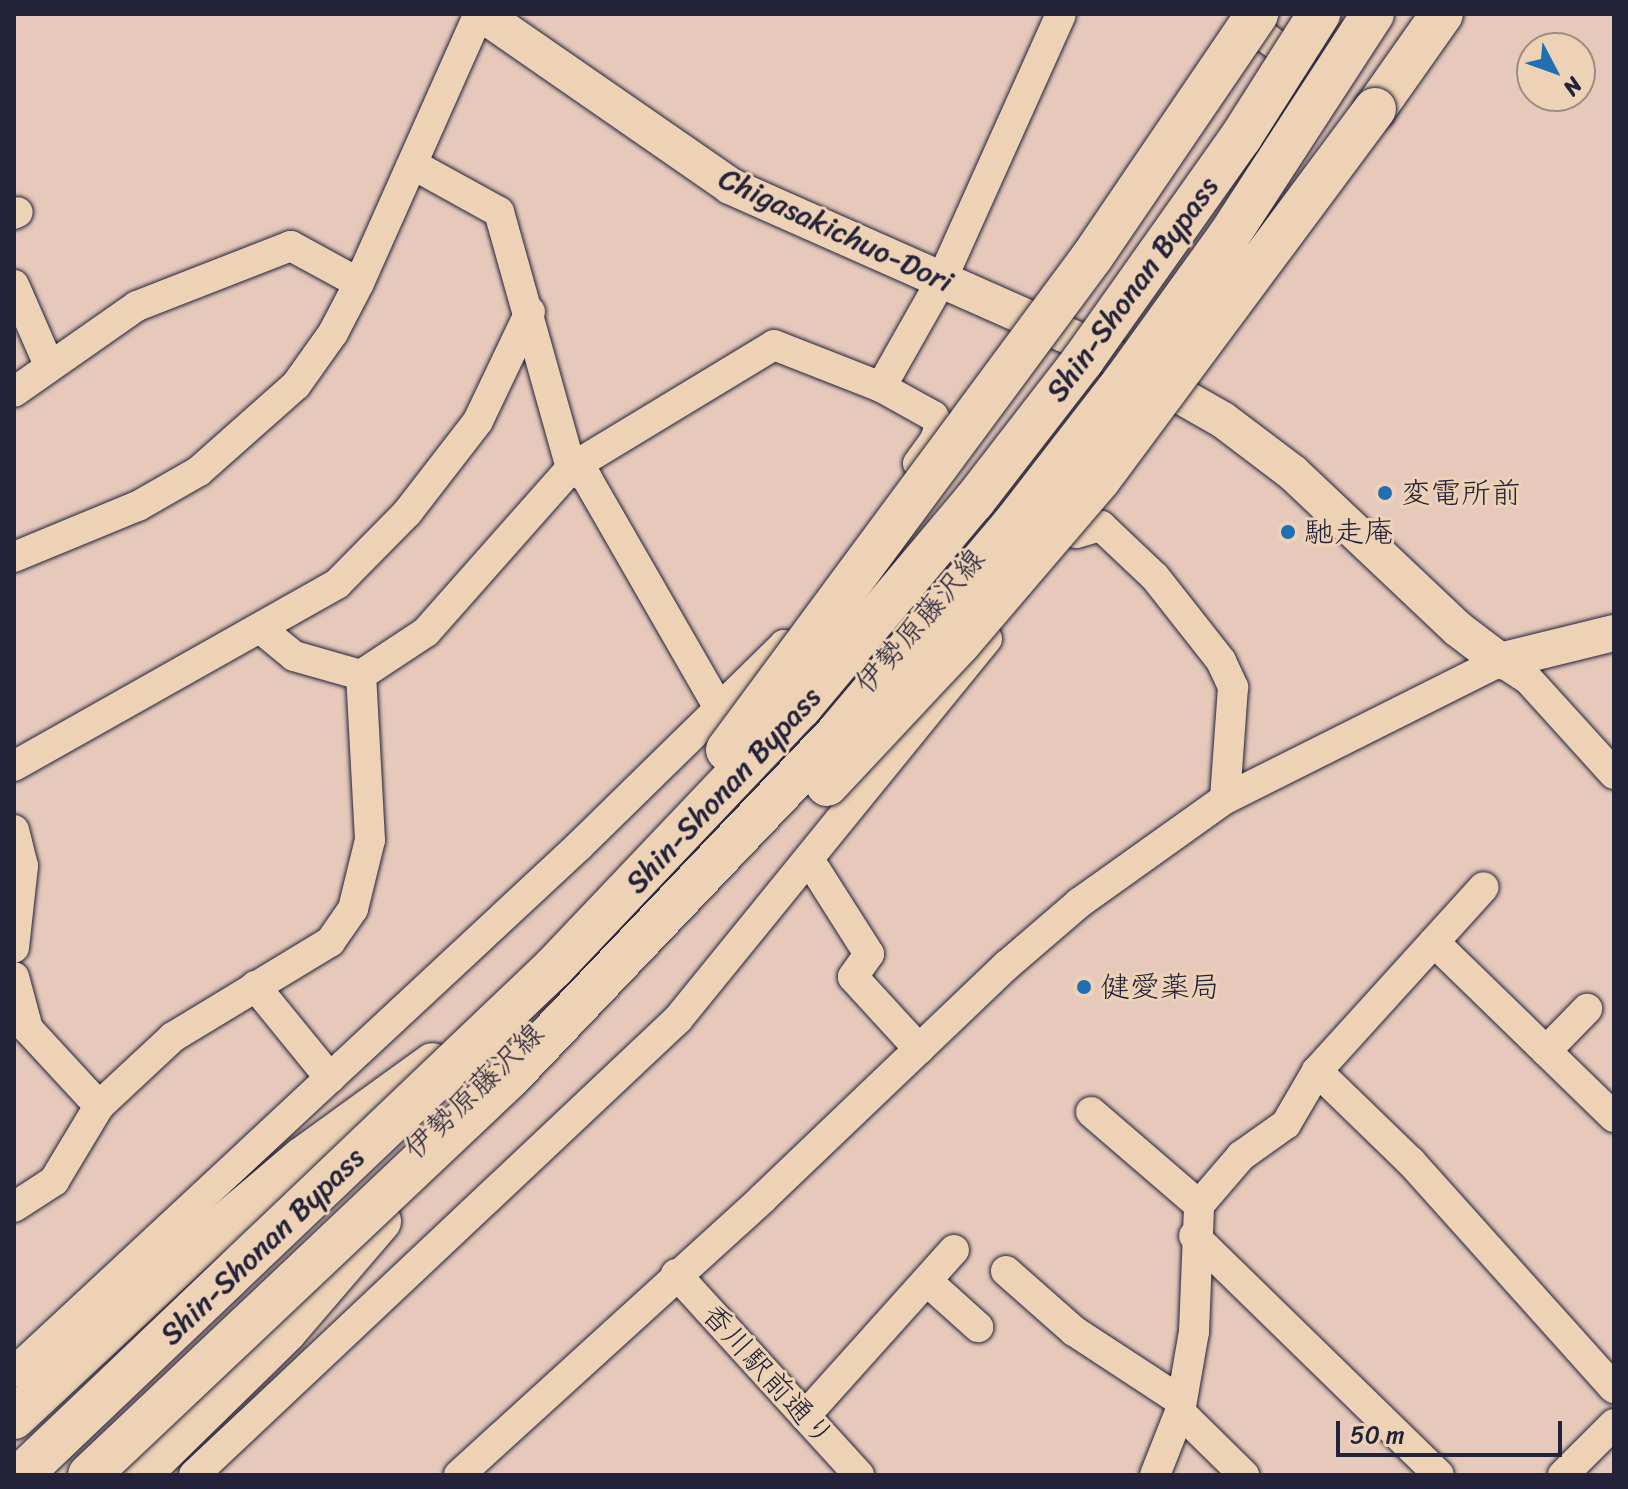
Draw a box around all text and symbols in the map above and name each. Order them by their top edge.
north arrow [1516,32,1596,112]
text: N [1553,68,1593,105]
street label: Chigasakichuo-Dori [713,160,959,300]
street label: Shin-Shonan Bypass [1038,169,1226,409]
place label: 変電所前 [1401,475,1521,511]
marker: 変電所前 [1376,484,1394,502]
place label: 馳走庵 [1304,514,1394,550]
marker: 馳走庵 [1279,523,1297,541]
street label: 伊勢原藤沢線 [847,541,993,701]
street label: Shin-Shonan Bypass [618,679,828,901]
place label: 健愛薬局 [1100,969,1220,1005]
marker: 健愛薬局 [1075,978,1093,996]
street label: 伊勢原藤沢線 [397,1016,551,1166]
street label: Shin-Shonan Bypass [153,1139,371,1353]
street label: 香川駅前通り [694,1296,842,1454]
scale bar [1340,1405,1566,1455]
text: 50 m [1350,1414,1405,1456]

